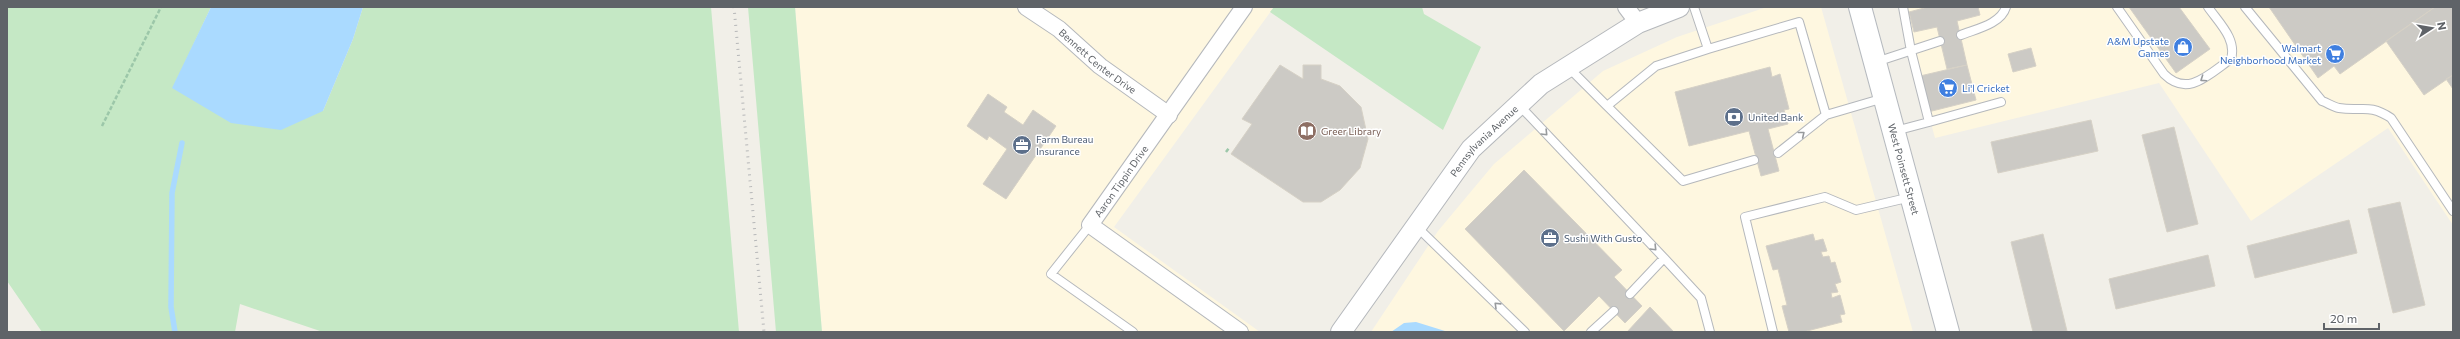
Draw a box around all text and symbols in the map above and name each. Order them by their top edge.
north arrow [2412,8,2452,48]
text: N [2435,20,2449,31]
street label: Bennett Center Drive [1057,26,1139,96]
place label: A&M Upstate Games [2107,35,2169,59]
shop icon: A&M Upstate Games [2172,36,2194,58]
place label: Walmart Neighborhood Market [2220,42,2321,66]
supermarket icon: Walmart Neighborhood Market [2324,43,2346,65]
one-way arrow [2200,74,2207,82]
supermarket icon: Li'l Cricket [1937,77,1959,99]
place label: Li'l Cricket [1962,82,2010,94]
street label: Pennsylvania Avenue [1447,103,1520,179]
bank icon: United Bank [1723,106,1745,128]
place label: United Bank [1748,111,1804,123]
library icon: Greer Library [1296,120,1318,142]
street label: West Poinsett Street [1886,122,1922,216]
place label: Greer Library [1321,125,1381,137]
one-way arrow [1540,128,1548,136]
one-way arrow [1798,131,1805,138]
place label: Farm Bureau Insurance [1036,133,1093,157]
office icon: Farm Bureau Insurance [1011,134,1033,156]
street label: Aaron Tippin Drive [1092,143,1150,219]
office icon: Sushi With Gusto [1539,227,1561,249]
place label: Sushi With Gusto [1564,232,1642,244]
one-way arrow [1649,243,1657,251]
one-way arrow [1494,302,1502,310]
scale bar [2324,305,2379,331]
text: 20 m [2330,311,2357,325]

